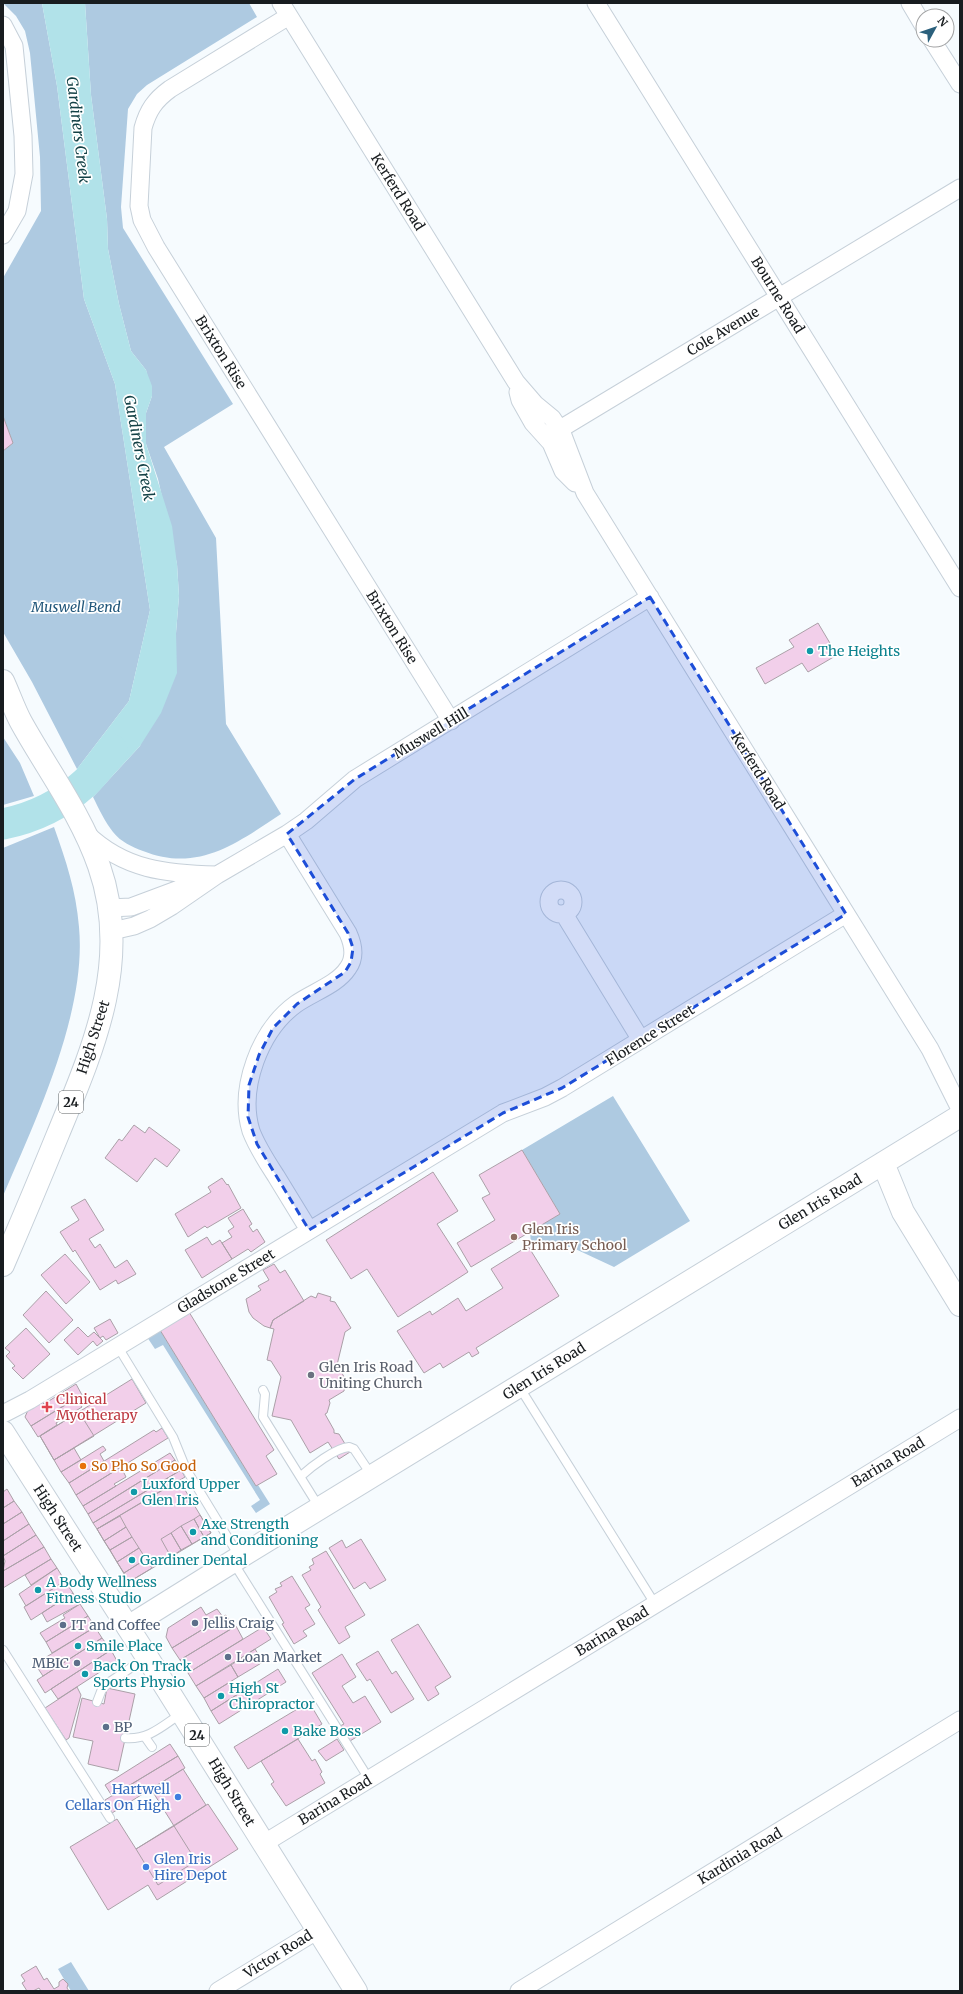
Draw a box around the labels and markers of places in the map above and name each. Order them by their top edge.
place label: The Heights [818,642,900,660]
marker: The Heights [805,646,815,656]
place label: Glen Iris Primary School [522,1220,627,1254]
marker: Glen Iris Primary School [509,1232,519,1242]
place label: Glen Iris Road Uniting Church [319,1358,422,1392]
marker: Glen Iris Road Uniting Church [306,1370,316,1380]
place label: Clinical Myotherapy [56,1390,138,1424]
marker: Clinical Myotherapy [41,1401,53,1413]
place label: So Pho So Good [91,1457,197,1475]
marker: So Pho So Good [78,1461,88,1471]
place label: Luxford Upper Glen Iris [142,1475,240,1509]
marker: Luxford Upper Glen Iris [129,1487,139,1497]
place label: Axe Strength and Conditioning [200,1515,319,1549]
marker: Axe Strength and Conditioning [188,1527,198,1537]
place label: Gardiner Dental [140,1551,248,1569]
marker: Gardiner Dental [127,1555,137,1565]
place label: A Body Wellness Fitness Studio [45,1573,157,1607]
marker: A Body Wellness Fitness Studio [33,1585,43,1595]
place label: Jellis Craig [202,1614,274,1632]
place label: IT and Coffee [71,1616,160,1634]
marker: Jellis Craig [190,1618,200,1628]
marker: IT and Coffee [58,1620,68,1630]
place label: Smile Place [86,1637,162,1655]
marker: Smile Place [73,1641,83,1651]
place label: Loan Market [236,1648,322,1666]
marker: Loan Market [223,1652,233,1662]
place label: MBIC [32,1654,69,1672]
place label: Back On Track Sports Physio [93,1657,191,1691]
marker: MBIC [72,1658,82,1668]
marker: Back On Track Sports Physio [80,1669,90,1679]
place label: High St Chiropractor [229,1679,315,1713]
marker: High St Chiropractor [216,1691,226,1701]
place label: BP [114,1718,132,1736]
marker: BP [101,1722,111,1732]
place label: Bake Boss [293,1722,361,1740]
marker: Bake Boss [280,1726,290,1736]
place label: Hartwell Cellars On High [65,1780,171,1814]
marker: Hartwell Cellars On High [173,1792,183,1802]
place label: Glen Iris Hire Depot [154,1850,228,1884]
marker: Glen Iris Hire Depot [141,1862,151,1872]

